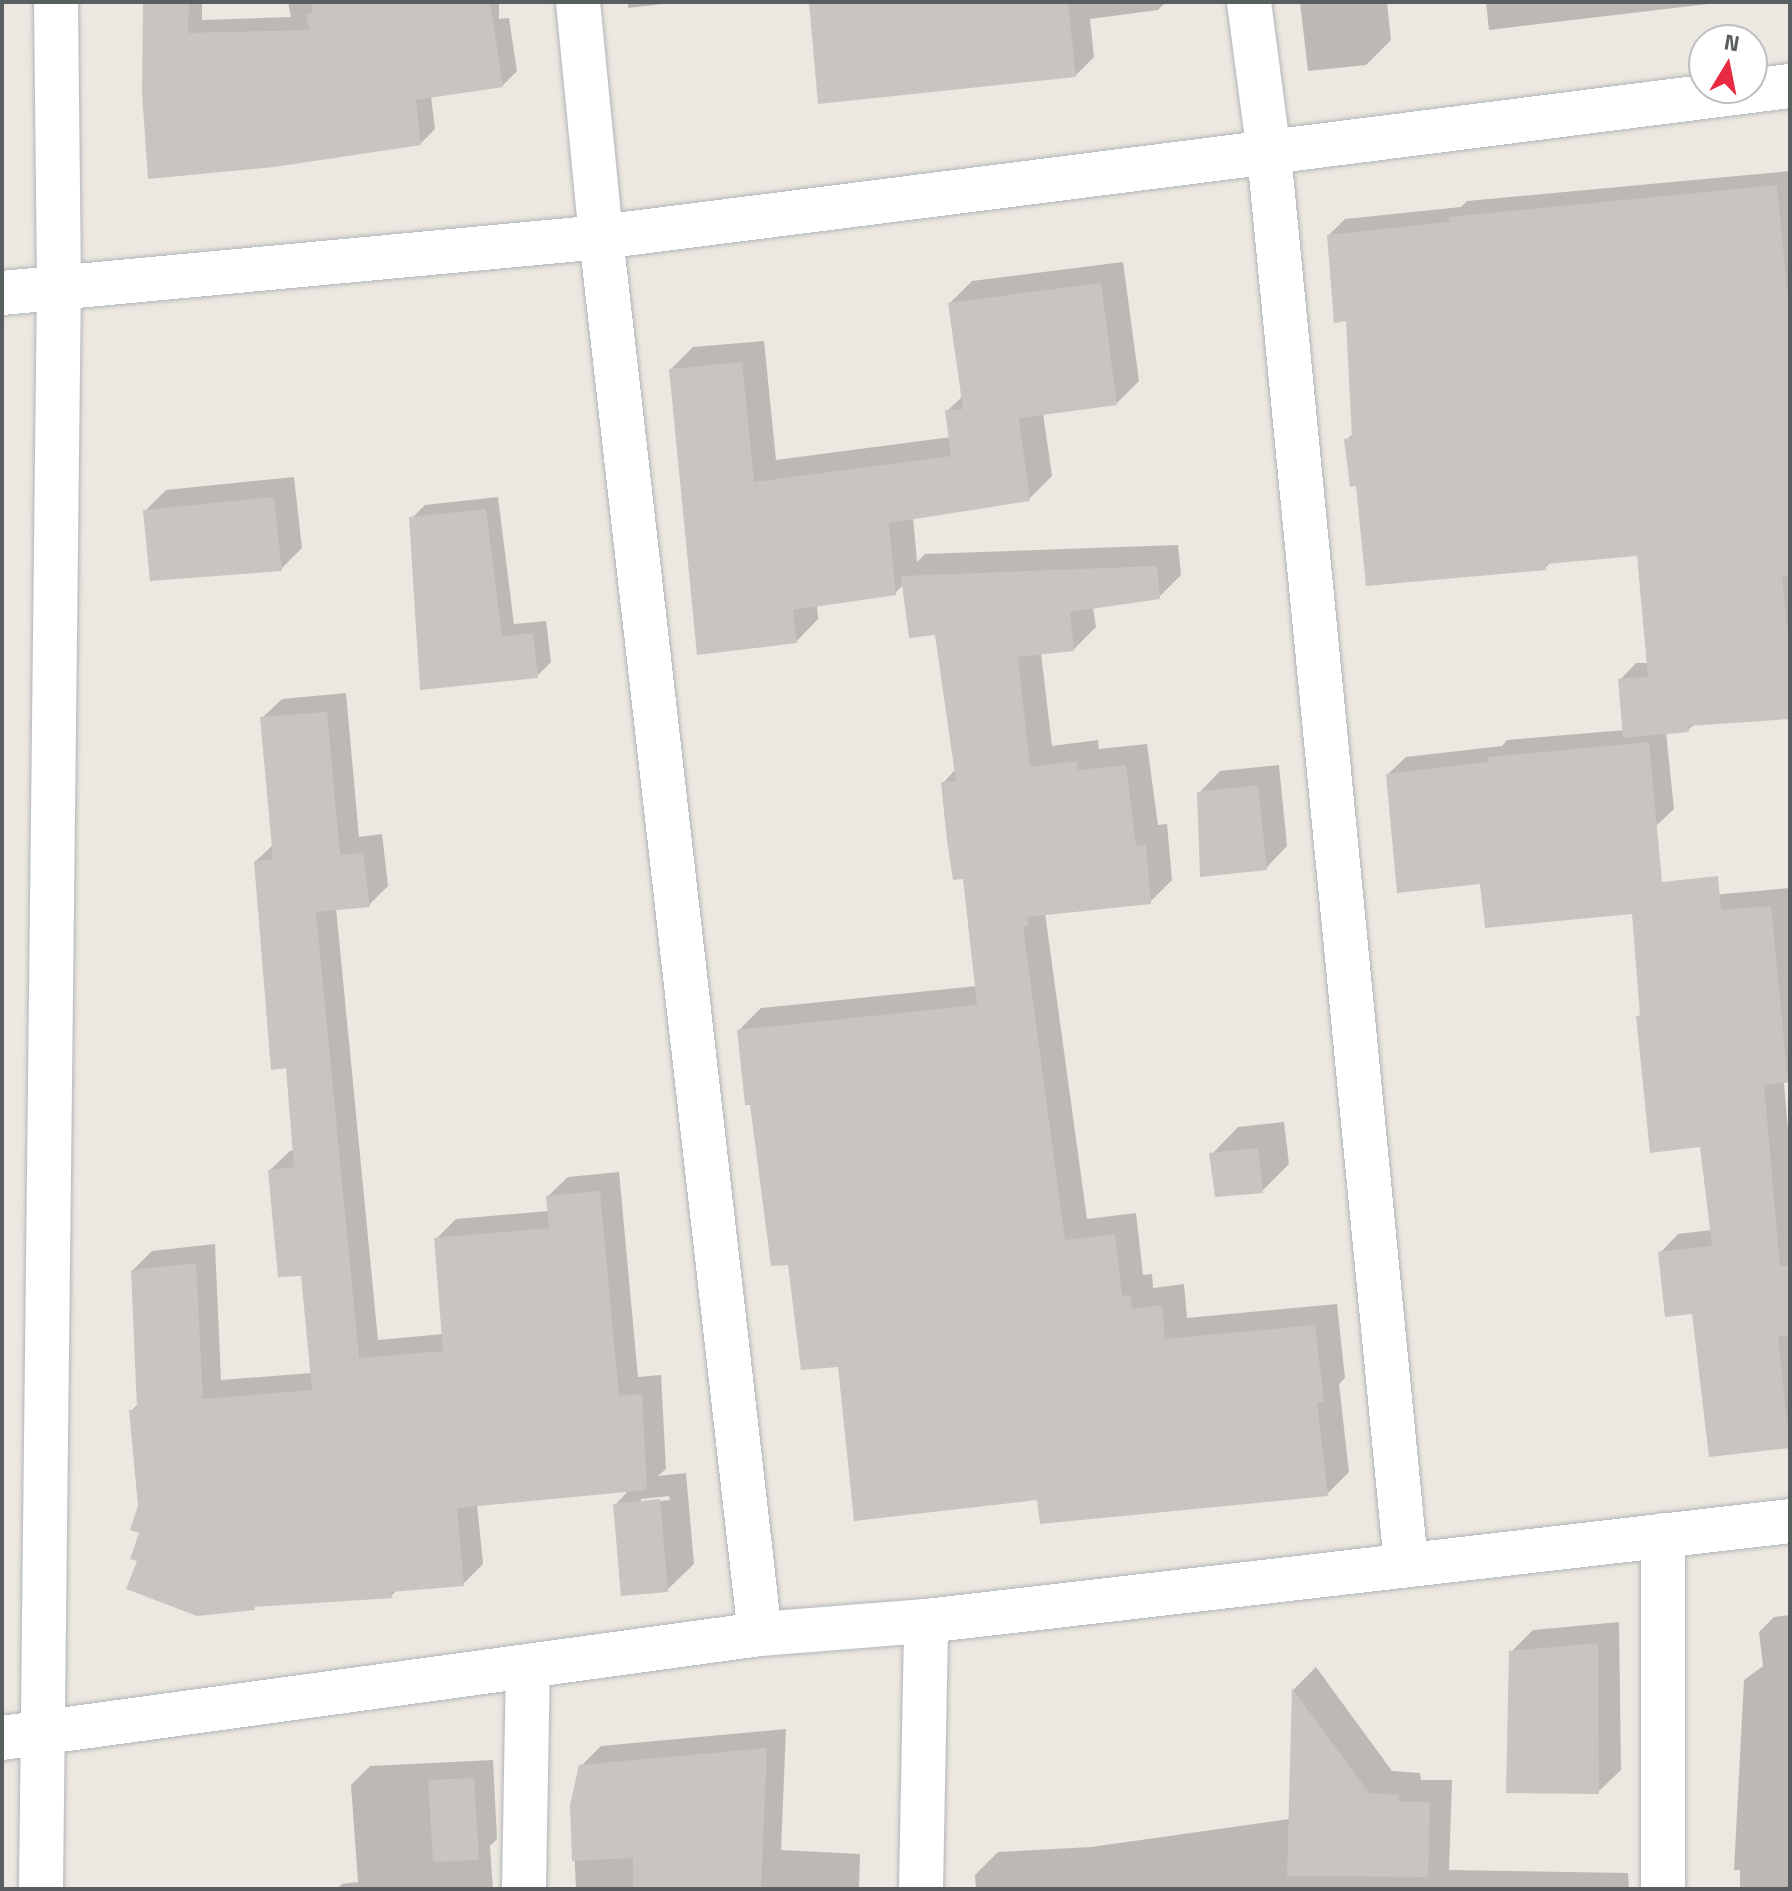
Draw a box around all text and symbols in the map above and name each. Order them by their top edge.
north arrow [1688,24,1768,104]
text: N [1721,24,1742,60]

